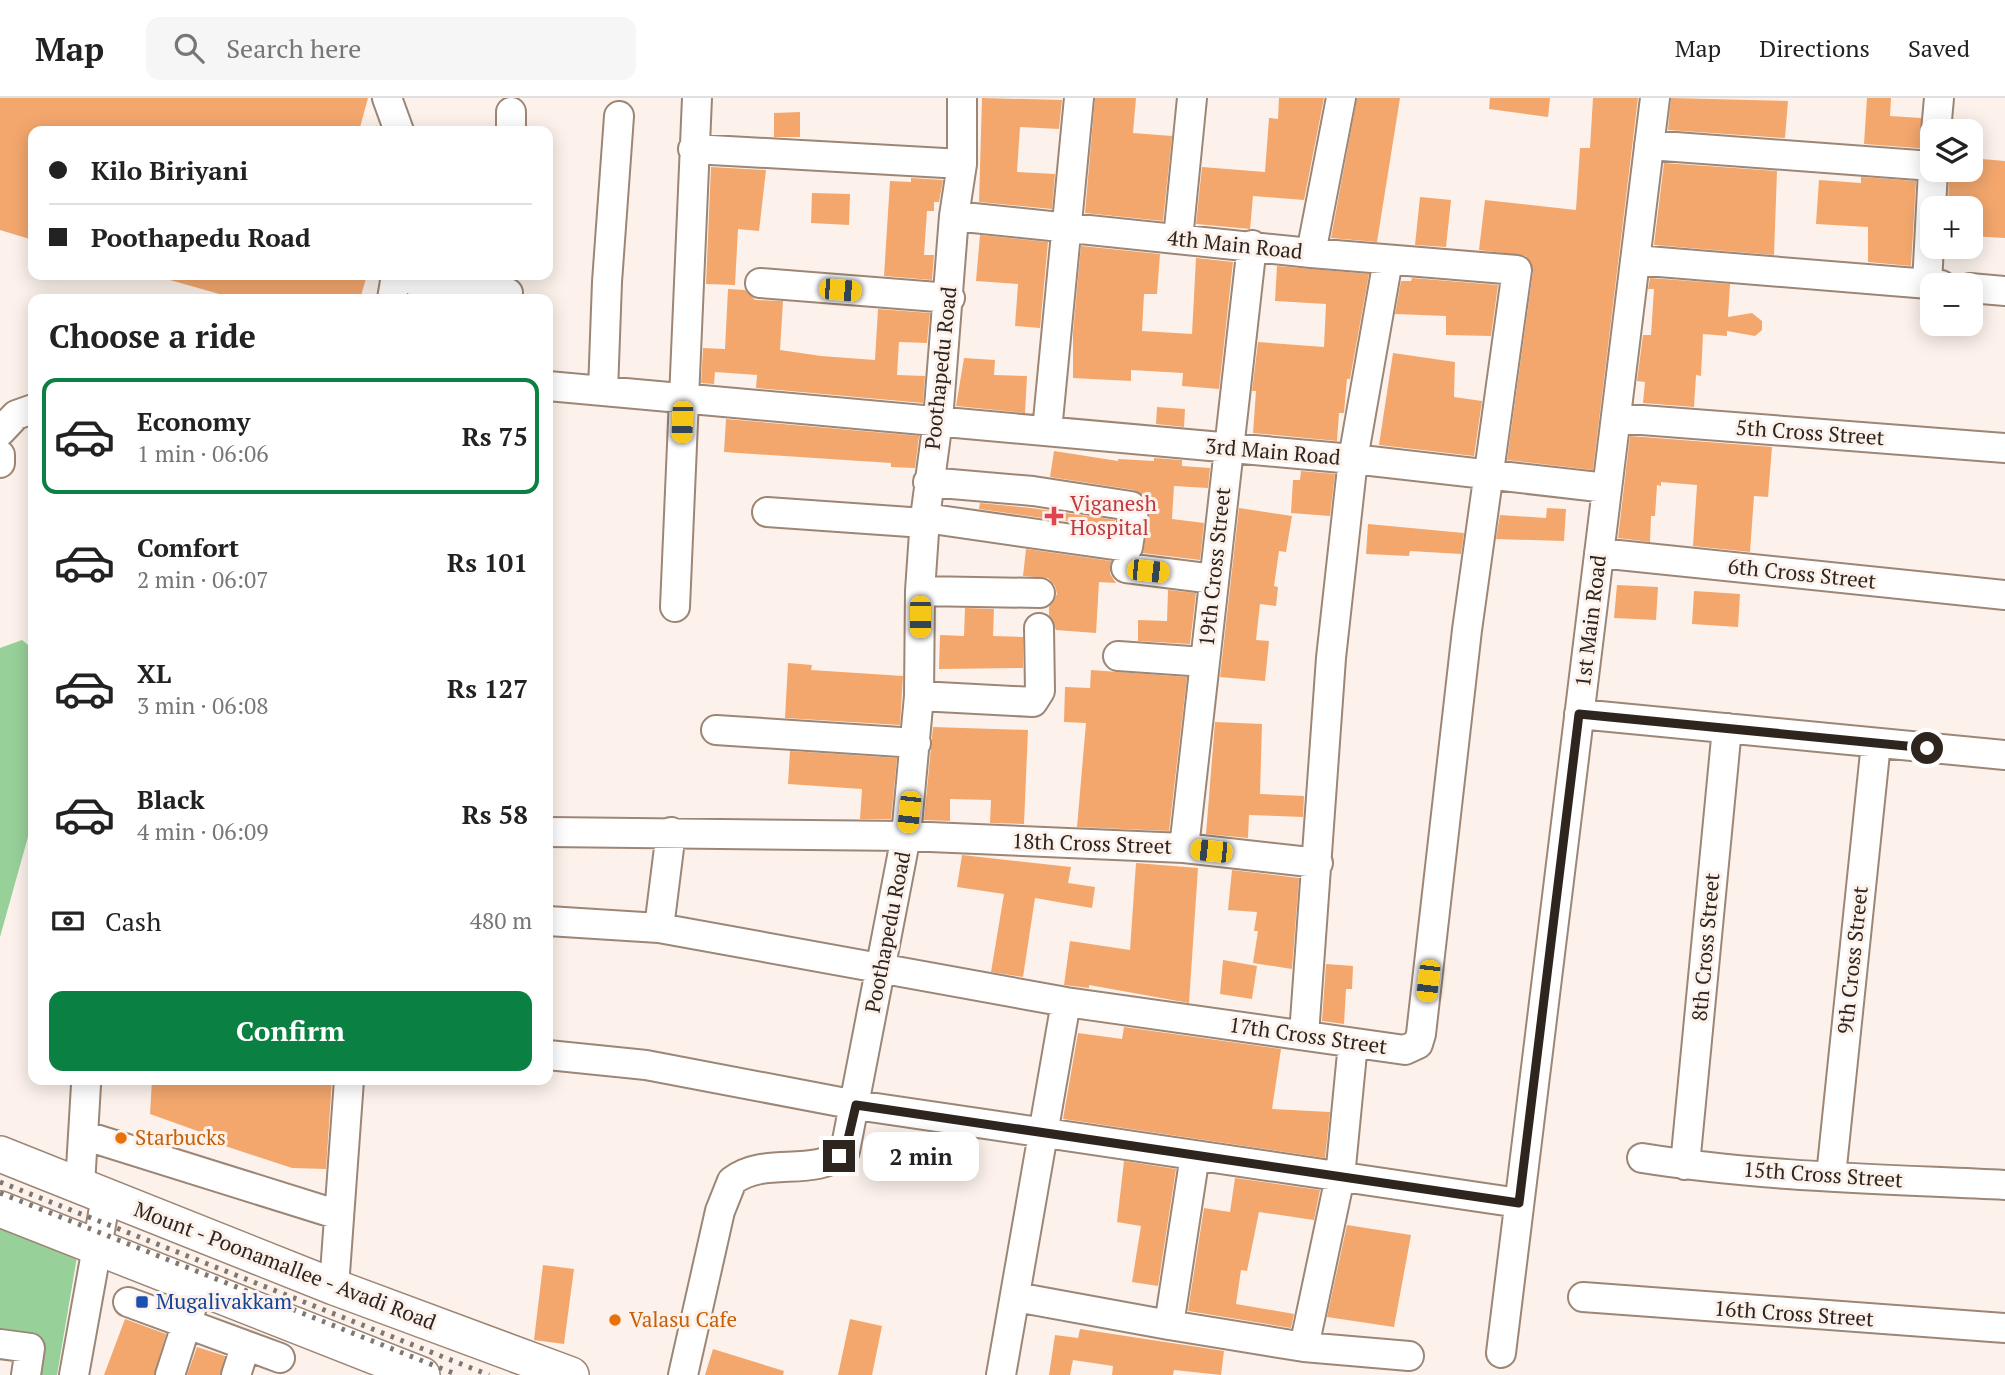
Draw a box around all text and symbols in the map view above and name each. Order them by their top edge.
search box [146,17,636,80]
text: Map [35,27,104,70]
icon: search [170,29,208,67]
text: Search here [226,31,361,65]
text: Map [1675,32,1721,64]
text: Directions [1759,32,1870,64]
text: Saved [1908,32,1970,64]
map controls [1920,119,1983,336]
button: layers [1920,119,1983,182]
text: Kilo Biriyani [91,153,248,187]
button: + [1920,196,1983,259]
text: Poothapedu Road [91,220,311,254]
street label: 4th Main Road [1166,223,1305,265]
button: − [1920,273,1983,336]
car [819,278,862,302]
street label: Poothapedu Road [918,285,963,451]
text: Choose a ride [49,315,256,357]
car [671,401,694,443]
text: Economy [137,404,250,438]
icon: car [53,405,116,468]
street label: 5th Cross Street [1735,413,1886,451]
text: Rs 75 [462,419,528,453]
street label: 3rd Main Road [1204,431,1342,471]
text: 1 min · 06:06 [137,438,269,469]
street label: 19th Cross Street [1192,486,1236,648]
place label: Viganesh Hospital [1070,489,1157,541]
marker: Viganesh Hospital [1044,506,1064,526]
text: Comfort [137,530,239,564]
icon: car [53,531,116,594]
text: Rs 101 [447,545,528,579]
street label: 6th Cross Street [1727,551,1878,595]
street label: 1st Main Road [1568,553,1612,688]
car [1127,558,1170,584]
text: 2 min · 06:07 [137,564,269,595]
car [910,596,931,638]
text: XL [137,656,171,690]
icon: car [53,657,116,720]
text: Rs 127 [447,671,528,705]
text: 3 min · 06:08 [137,690,269,721]
route start [1911,732,1943,764]
text: Black [137,782,205,816]
icon: car [53,783,116,846]
car [897,790,922,834]
text: Rs 58 [462,797,528,831]
text: 4 min · 06:09 [137,816,269,847]
street label: 18th Cross Street [1012,826,1173,860]
car [1190,838,1233,864]
street label: Poothapedu Road [858,848,916,1015]
street label: 8th Cross Street [1685,871,1725,1022]
street label: 9th Cross Street [1830,884,1874,1035]
icon: cash [49,902,87,940]
text: Cash [105,904,161,938]
text: 480 m [470,905,532,936]
car [1416,959,1441,1003]
button: Confirm [49,991,532,1071]
street label: 17th Cross Street [1227,1010,1389,1060]
place label: Starbucks [135,1123,226,1151]
marker: Starbucks [113,1130,129,1146]
callout: 2 min [864,1132,979,1180]
route end [823,1140,855,1172]
text: 2 min [890,1141,952,1172]
street label: 15th Cross Street [1742,1154,1904,1194]
street label: Mount - Poonamallee - Avadi Road [130,1194,441,1336]
place label: Mugalivakkam [156,1287,292,1315]
street label: 16th Cross Street [1713,1293,1875,1333]
marker: Mugalivakkam [134,1294,150,1310]
place label: Valasu Cafe [629,1305,737,1333]
marker: Valasu Cafe [607,1312,623,1328]

